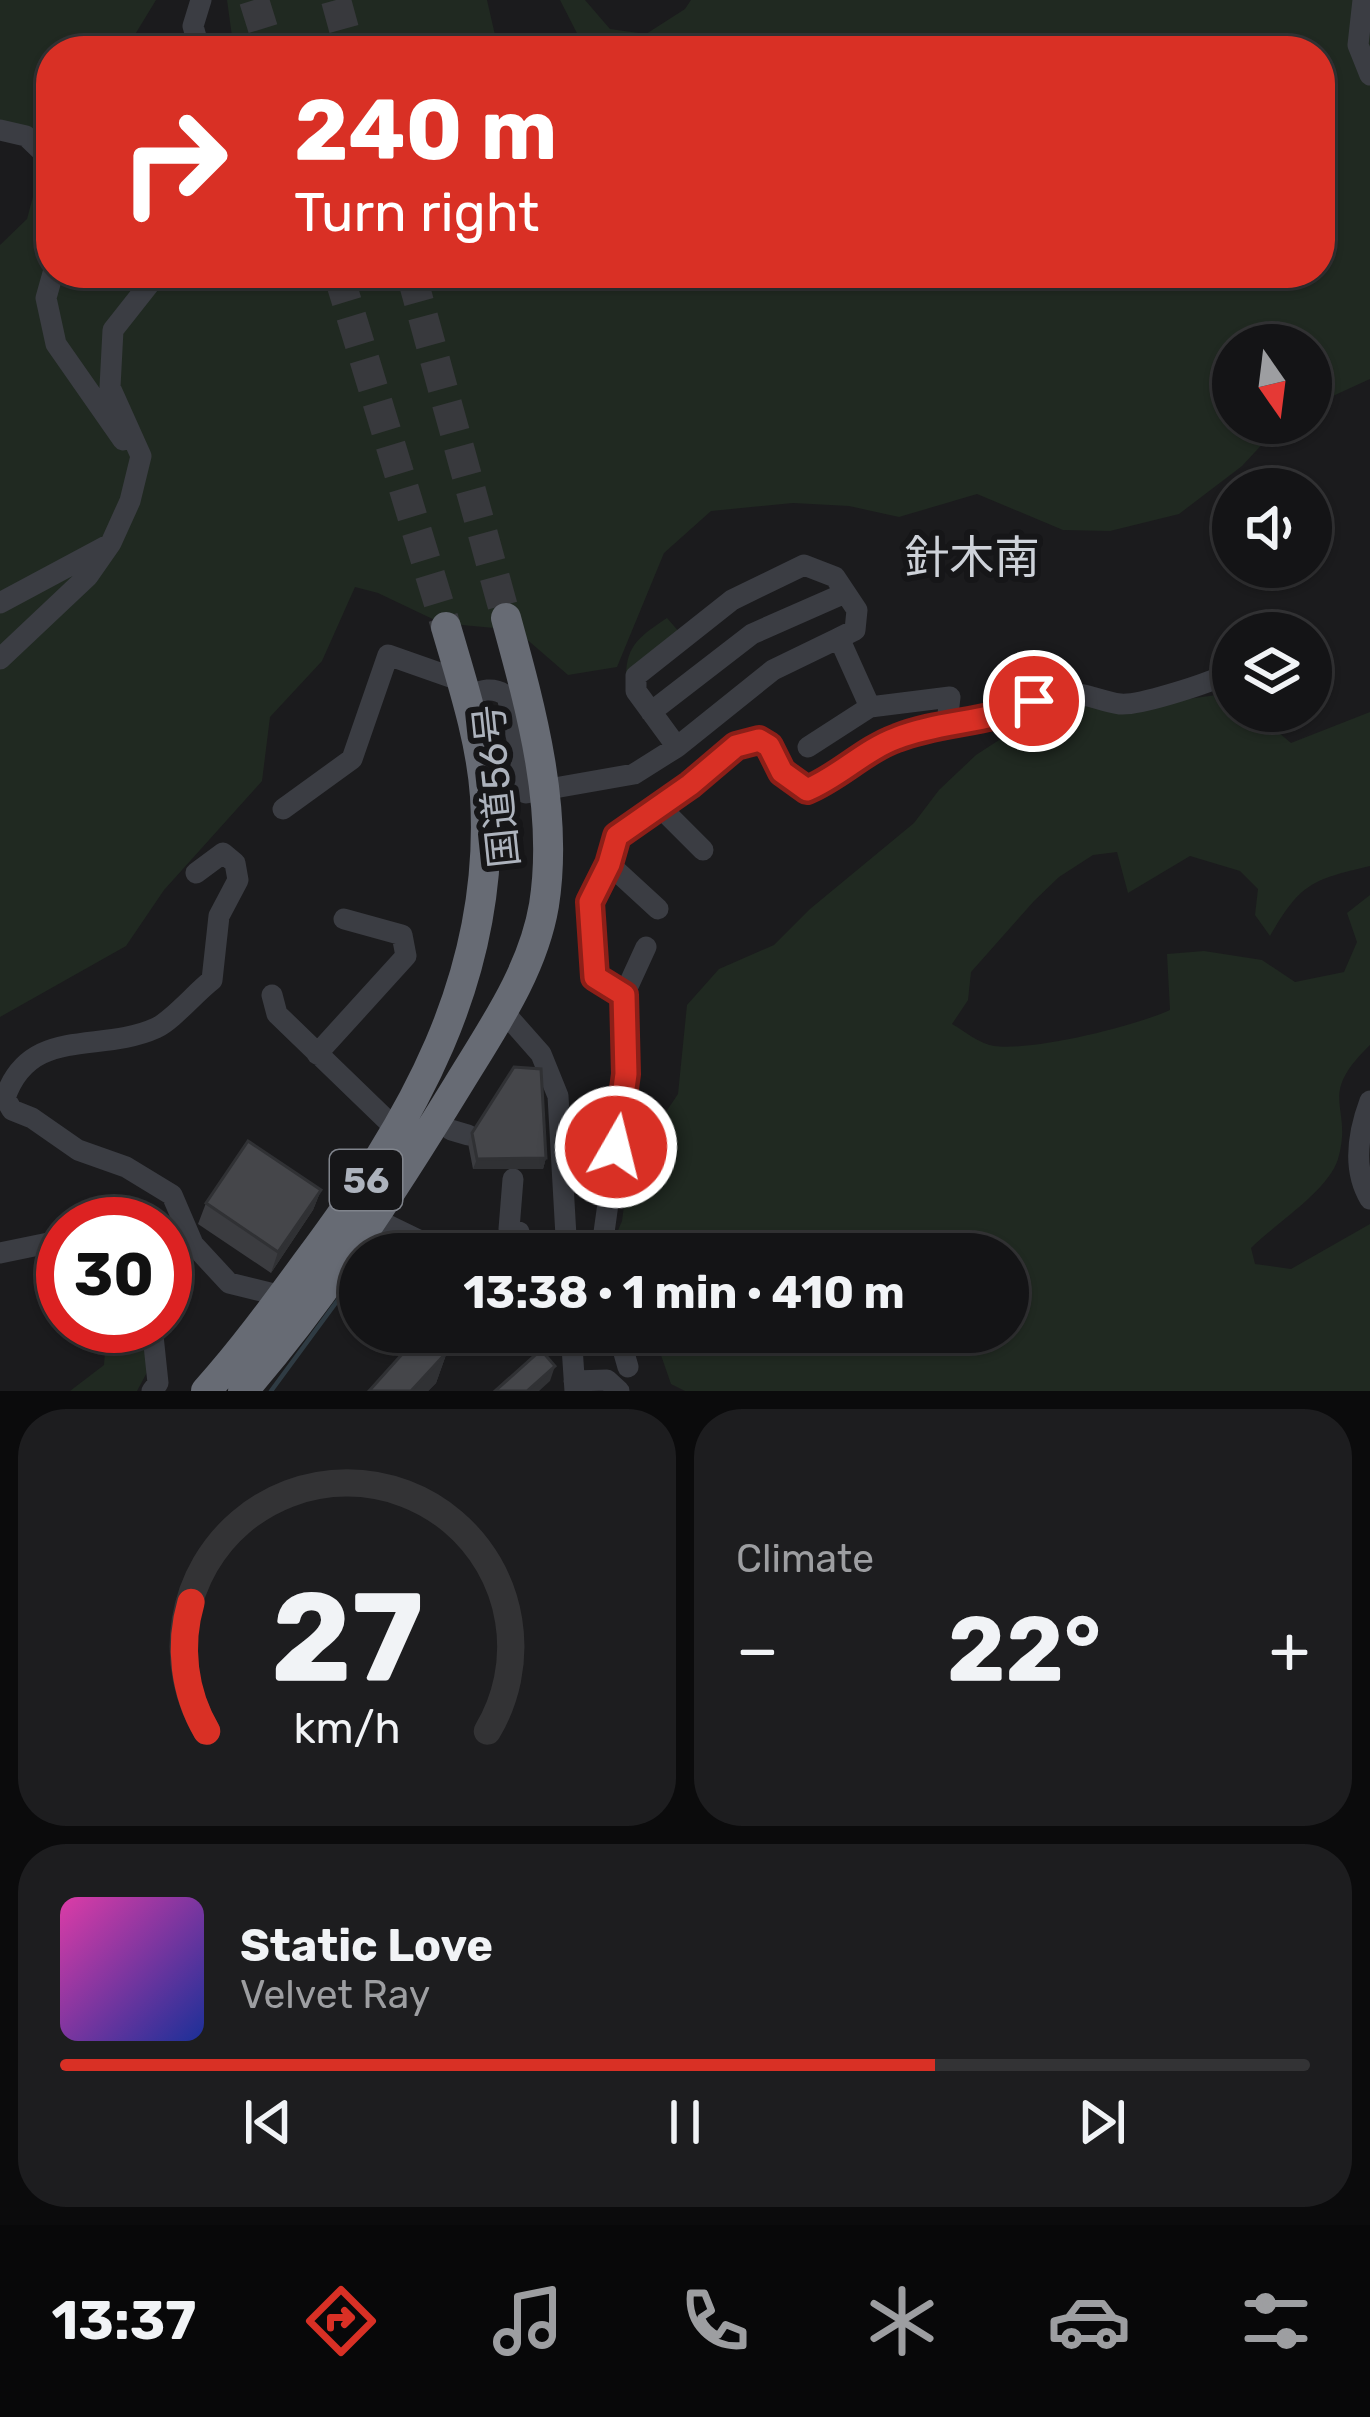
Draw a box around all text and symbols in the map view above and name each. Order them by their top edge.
text: 240 m [294,80,558,180]
icon: right [96,84,252,240]
text: Turn right [294,181,539,245]
north arrow [1212,324,1332,444]
map controls [1212,324,1332,732]
button: sound [1212,468,1332,588]
district label: 針木南 [904,531,1040,584]
button: layers [1212,612,1332,732]
pin [983,650,1085,752]
icon: arrive [1001,668,1067,734]
street label: 国道56号 [466,702,528,870]
position arrow [553,1084,679,1210]
road number: 56 [330,1150,402,1210]
speed limit sign: 30 [36,1197,192,1353]
text: 13:38 · 1 min · 410 m [463,1266,905,1319]
text: Climate [736,1536,874,1582]
text: 27 [271,1563,423,1711]
text: 22° [947,1596,1101,1703]
text: − [736,1610,779,1689]
text: + [1269,1610,1310,1689]
text: km/h [293,1702,401,1753]
text: Static Love [240,1919,493,1972]
text: Velvet Ray [240,1972,430,2018]
icon: previous [235,2089,301,2155]
icon: pause [652,2089,718,2155]
icon: next [1069,2089,1135,2155]
icon: directions [299,2279,383,2363]
icon: music [486,2279,570,2363]
icon: phone [673,2279,757,2363]
icon: climate [860,2279,944,2363]
icon: car [1047,2279,1131,2363]
icon: filters [1234,2279,1318,2363]
text: 13:37 [52,2289,196,2353]

